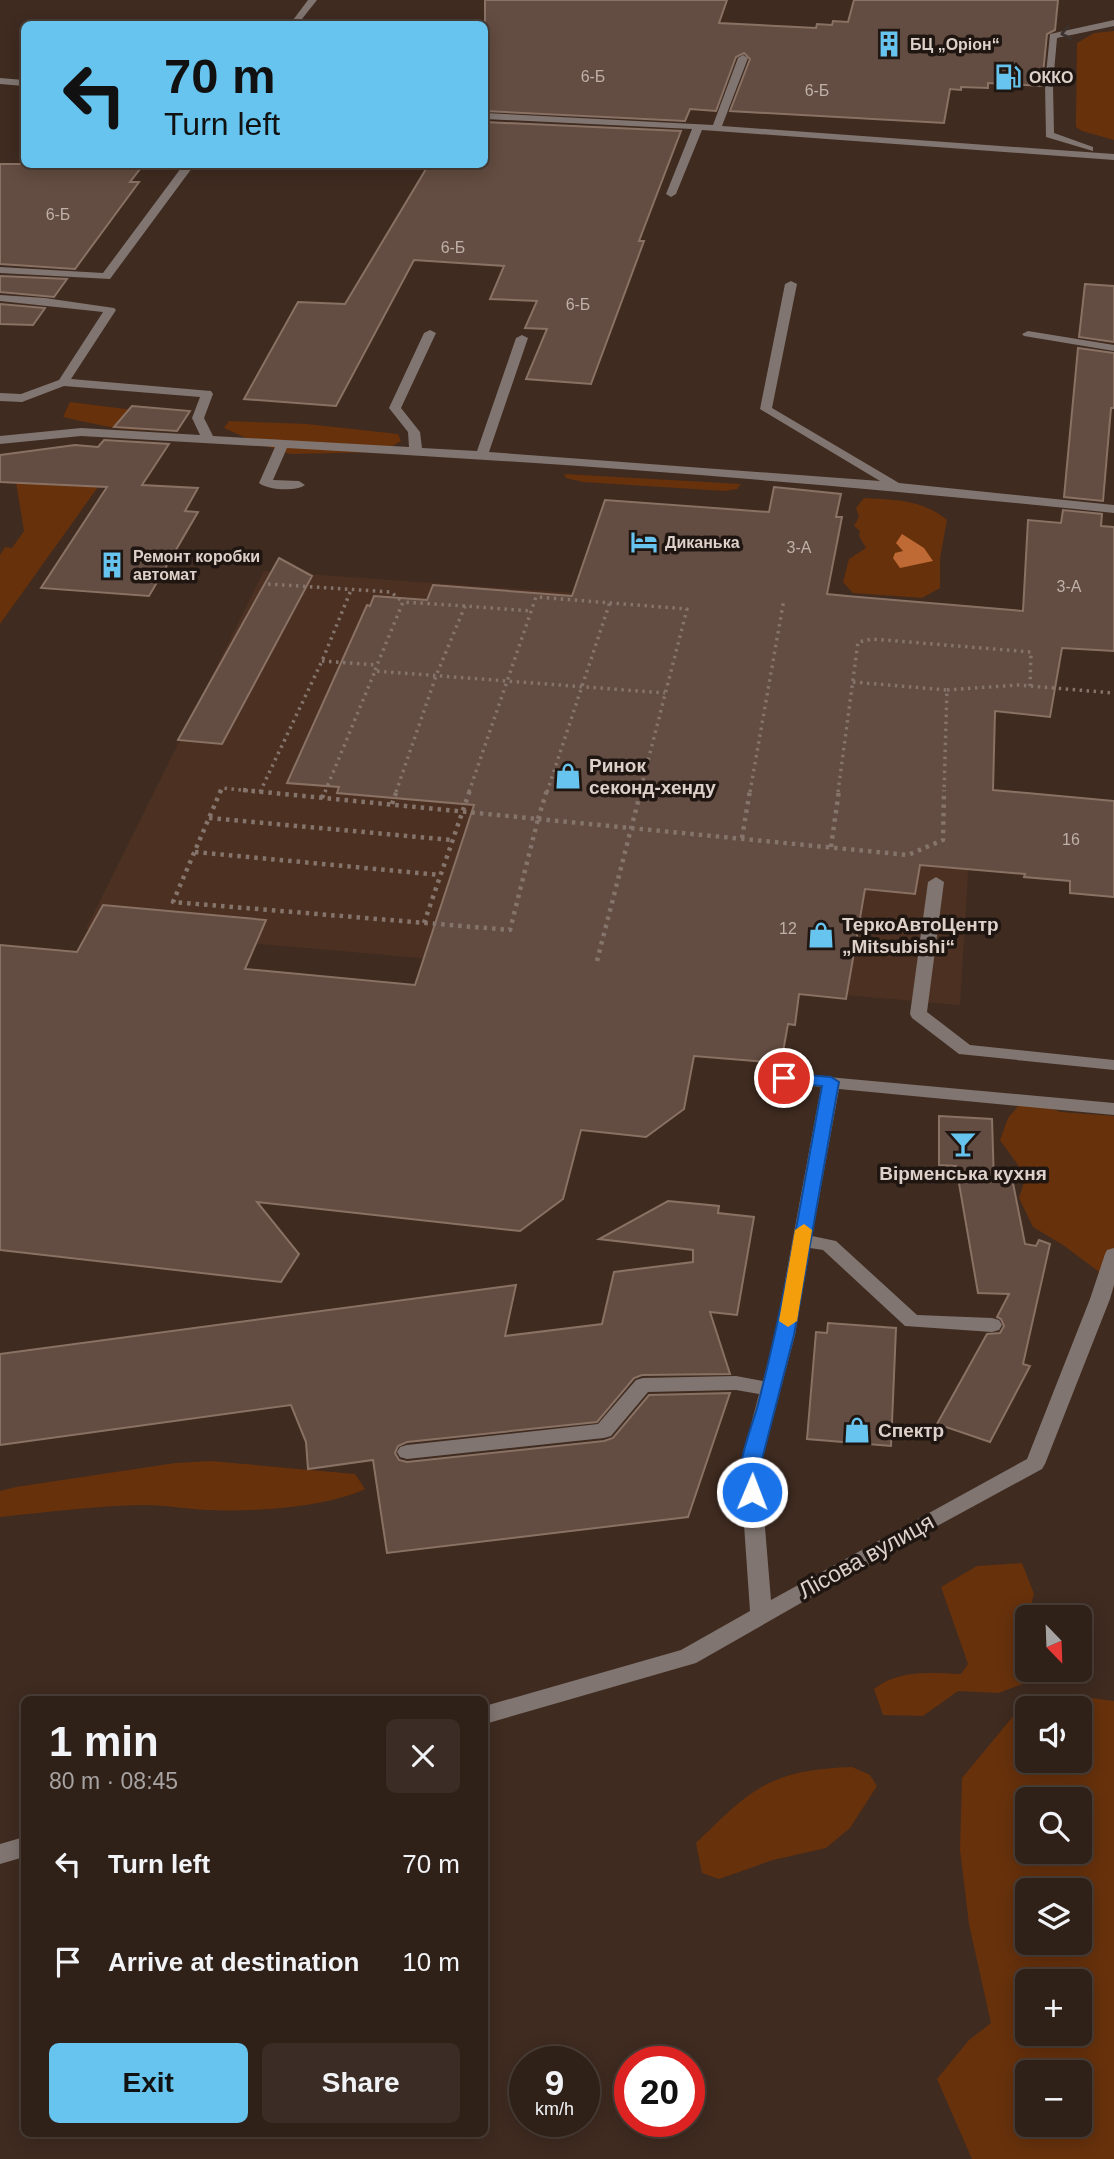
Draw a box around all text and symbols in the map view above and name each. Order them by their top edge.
one-way arrow [1060,25,1072,40]
building icon: БЦ „Оріон“ [874,29,904,59]
place label: БЦ „Оріон“ [910,36,1000,53]
icon: left [49,49,140,140]
text: 70 m [164,49,276,103]
fuel station icon: ОККО [993,62,1023,92]
house number: 6-Б [581,68,605,85]
place label: ОККО [1029,69,1073,86]
house number: 6-Б [805,82,829,99]
text: Turn left [164,106,280,142]
house number: 6-Б [46,206,70,223]
house number: 6-Б [441,239,465,256]
house number: 6-Б [566,296,590,313]
hotel icon: Диканька [629,527,659,557]
place label: Диканька [665,534,740,551]
house number: 3-А [787,539,812,556]
place label: Ремонт коробки автомат [133,548,260,583]
building icon: Ремонт коробки автомат [97,550,127,580]
house number: 3-А [1057,578,1082,595]
place label: Ринок секонд-хенду [589,755,716,798]
shop icon: Ринок секонд-хенду [553,761,583,791]
house number: 16 [1062,831,1080,848]
place label: ТеркоАвтоЦентр „Mitsubishi“ [842,914,999,957]
house number: 12 [779,920,797,937]
shop icon: ТеркоАвтоЦентр „Mitsubishi“ [806,920,836,950]
pin [754,1048,814,1108]
icon: arrive [765,1059,803,1097]
bar icon: Вірменська кухня [948,1129,978,1159]
place label: Вірменська кухня [879,1163,1047,1184]
shop icon: Спектр [842,1415,872,1445]
place label: Спектр [878,1420,944,1441]
position arrow [715,1455,789,1529]
street label: Лісова вулиця [794,1508,938,1604]
north arrow [1015,1605,1092,1682]
map controls [1015,1605,1092,2137]
button: sound [1015,1696,1092,1773]
text: 1 min [49,1718,159,1765]
button: close [386,1719,460,1793]
text: 80 m · 08:45 [49,1768,178,1794]
button: search [1015,1787,1092,1864]
icon: left [49,1845,87,1883]
text: Turn left [108,1849,210,1879]
text: 70 m [402,1849,460,1879]
button: layers [1015,1878,1092,1955]
icon: arrive [49,1943,87,1981]
text: Arrive at destination [108,1947,359,1977]
text: 10 m [402,1947,460,1977]
button: + [1015,1969,1092,2046]
button: Exit [49,2043,248,2123]
button: Share [262,2043,460,2123]
speed limit sign: 20 [614,2046,705,2137]
button: − [1015,2060,1092,2137]
text: 9 [545,2063,564,2102]
text: km/h [535,2099,574,2119]

